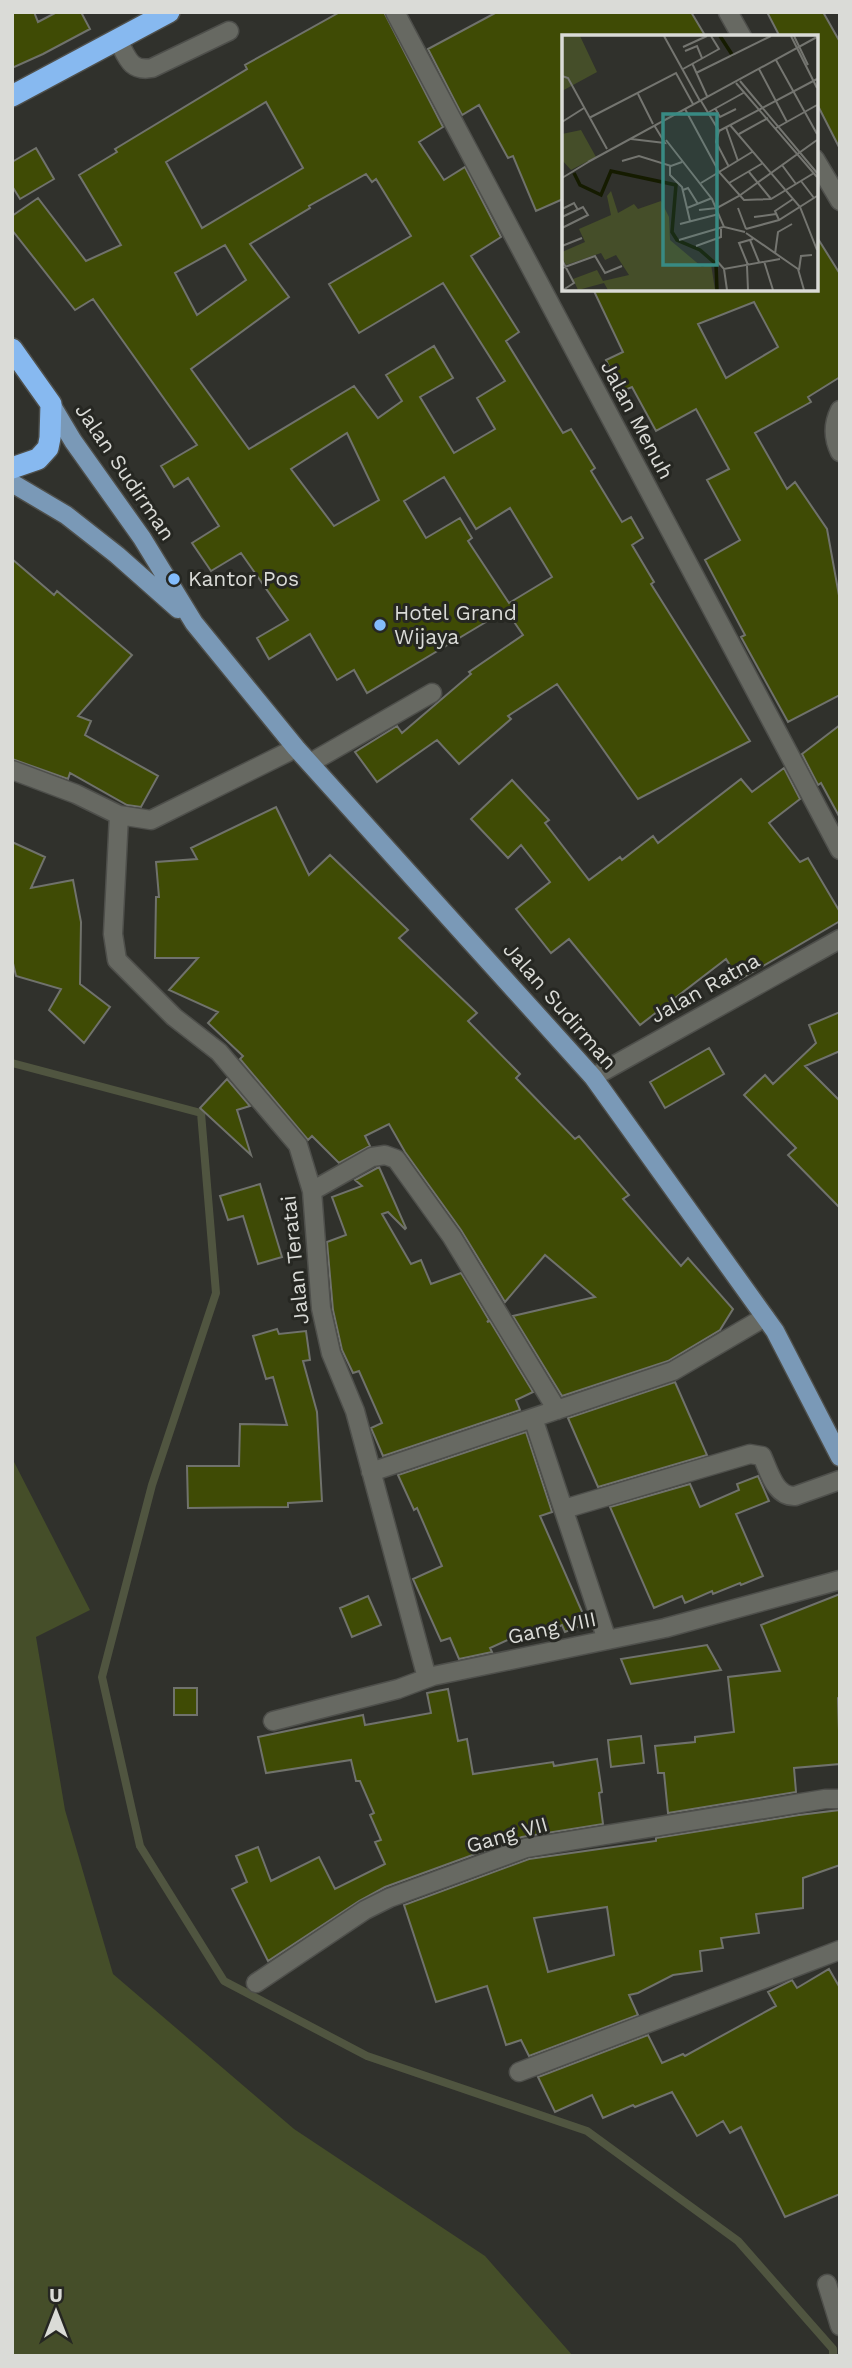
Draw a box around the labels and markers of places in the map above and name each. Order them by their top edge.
place label: Kantor Pos [188,566,299,591]
marker: Kantor Pos [166,571,182,587]
place label: Hotel Grand Wijaya [394,600,517,649]
marker: Hotel Grand Wijaya [372,617,388,633]

